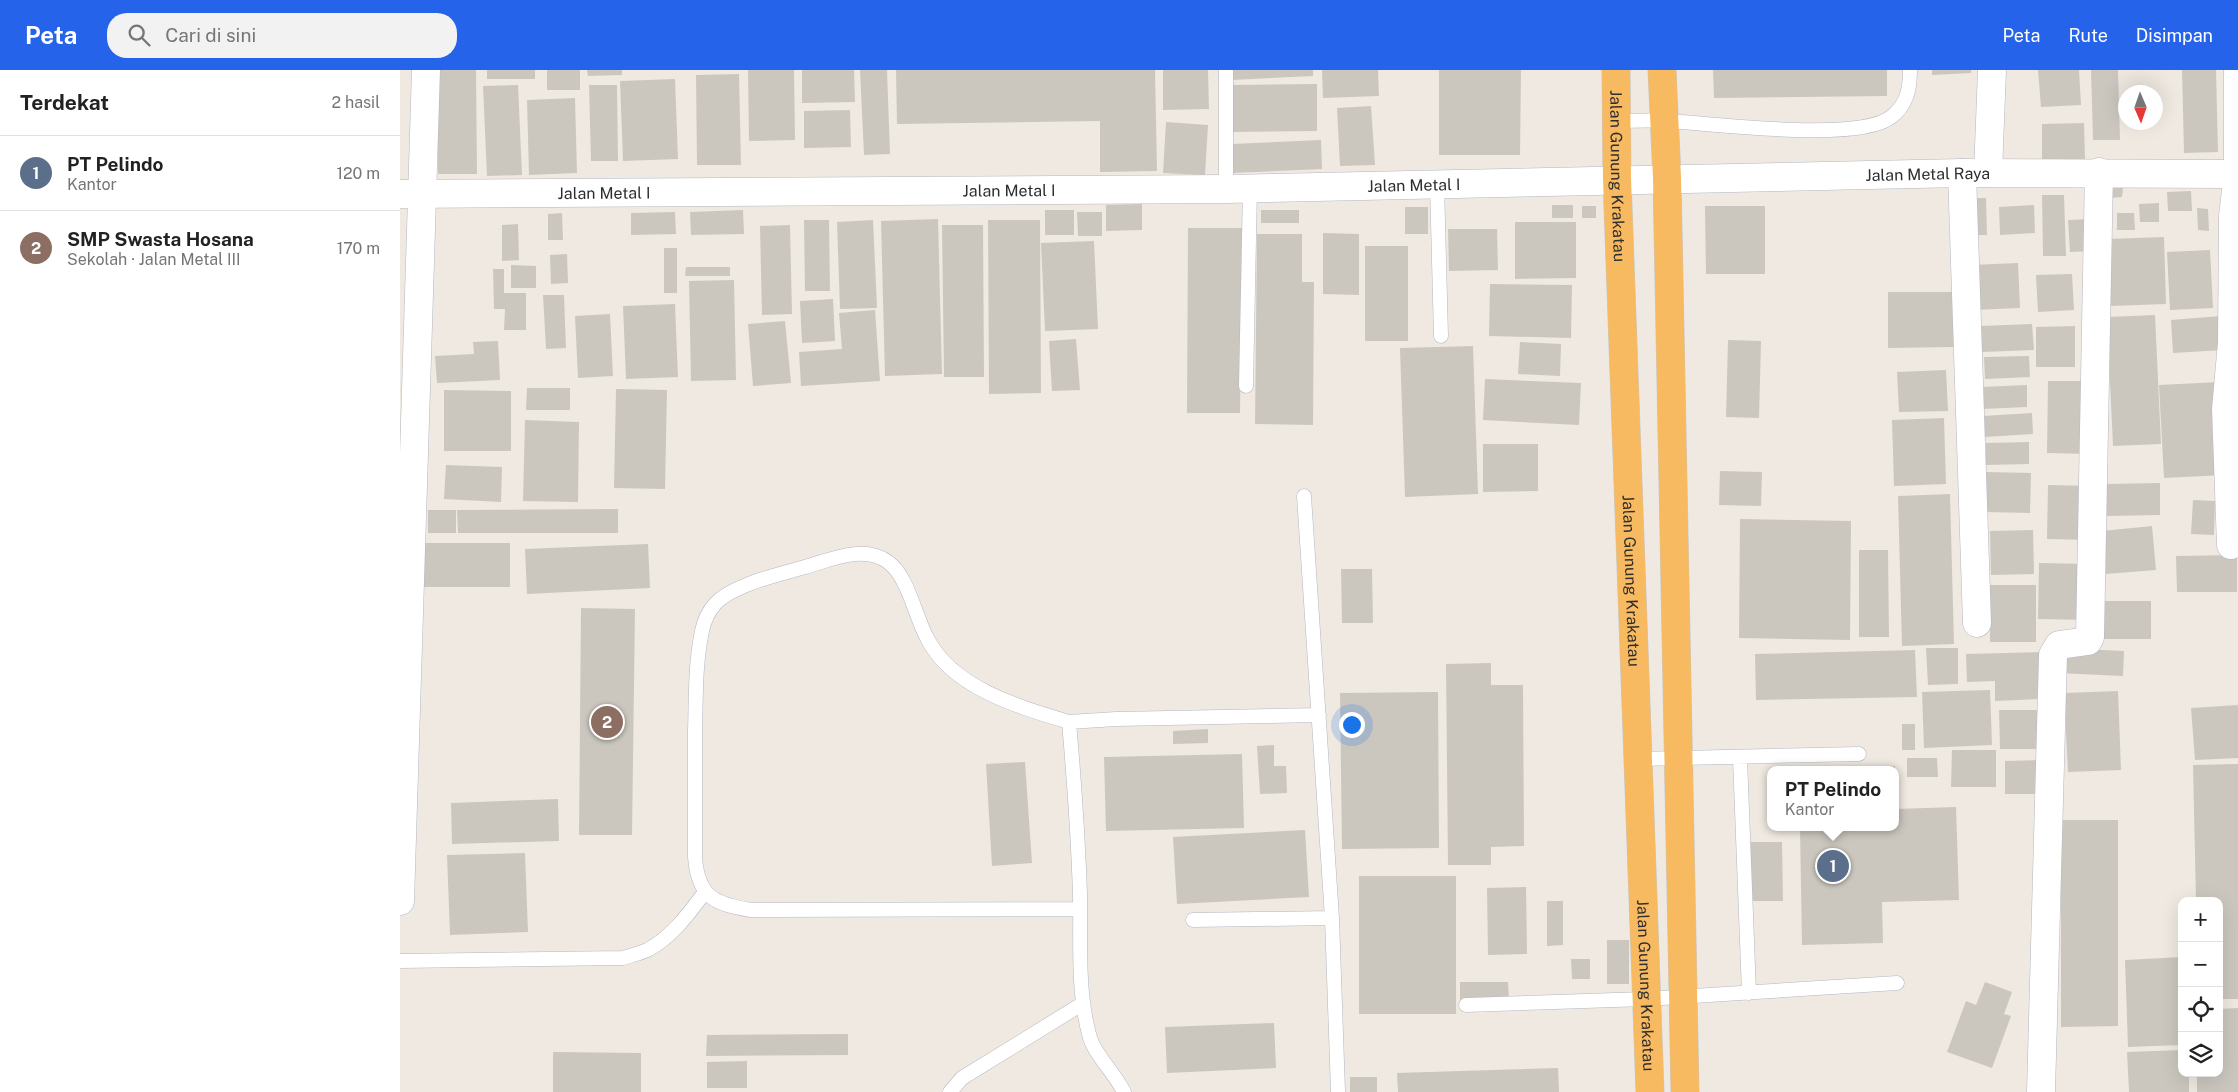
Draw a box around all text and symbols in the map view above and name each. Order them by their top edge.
search box [107,13,457,58]
text: Peta [25,21,77,49]
icon: search [125,21,153,49]
text: Cari di sini [165,24,256,46]
text: Peta [2002,25,2040,46]
text: Rute [2068,25,2108,46]
text: Disimpan [2136,25,2213,46]
north arrow [2118,85,2163,130]
text: Terdekat [20,90,109,115]
street label: Jalan Gunung Krakatau [1606,90,1629,262]
text: 2 hasil [332,93,380,112]
text: PT Pelindo [67,153,163,175]
text: 1 [33,164,39,183]
text: 120 m [336,164,380,183]
street label: Jalan Metal Raya [1865,164,1990,185]
text: Kantor [67,175,117,194]
street label: Jalan Metal I [1367,175,1461,196]
street label: Jalan Metal I [962,181,1056,201]
street label: Jalan Metal I [557,183,651,203]
text: SMP Swasta Hosana [67,228,254,250]
text: 2 [31,239,41,258]
text: 170 m [337,239,380,258]
text: Sekolah · Jalan Metal III [67,250,241,269]
street label: Jalan Gunung Krakatau [1618,494,1644,667]
pin: 2 [591,703,623,741]
your location [1339,712,1365,738]
popup [1767,766,1899,831]
text: PT Pelindo [1785,778,1881,800]
text: Kantor [1785,800,1835,819]
pin: 1 [1817,847,1849,885]
map controls [2178,897,2223,1077]
button: + [2178,897,2223,942]
street label: Jalan Gunung Krakatau [1633,899,1658,1072]
button: − [2178,942,2223,987]
button: locate [2178,987,2223,1032]
button: layers [2178,1032,2223,1077]

